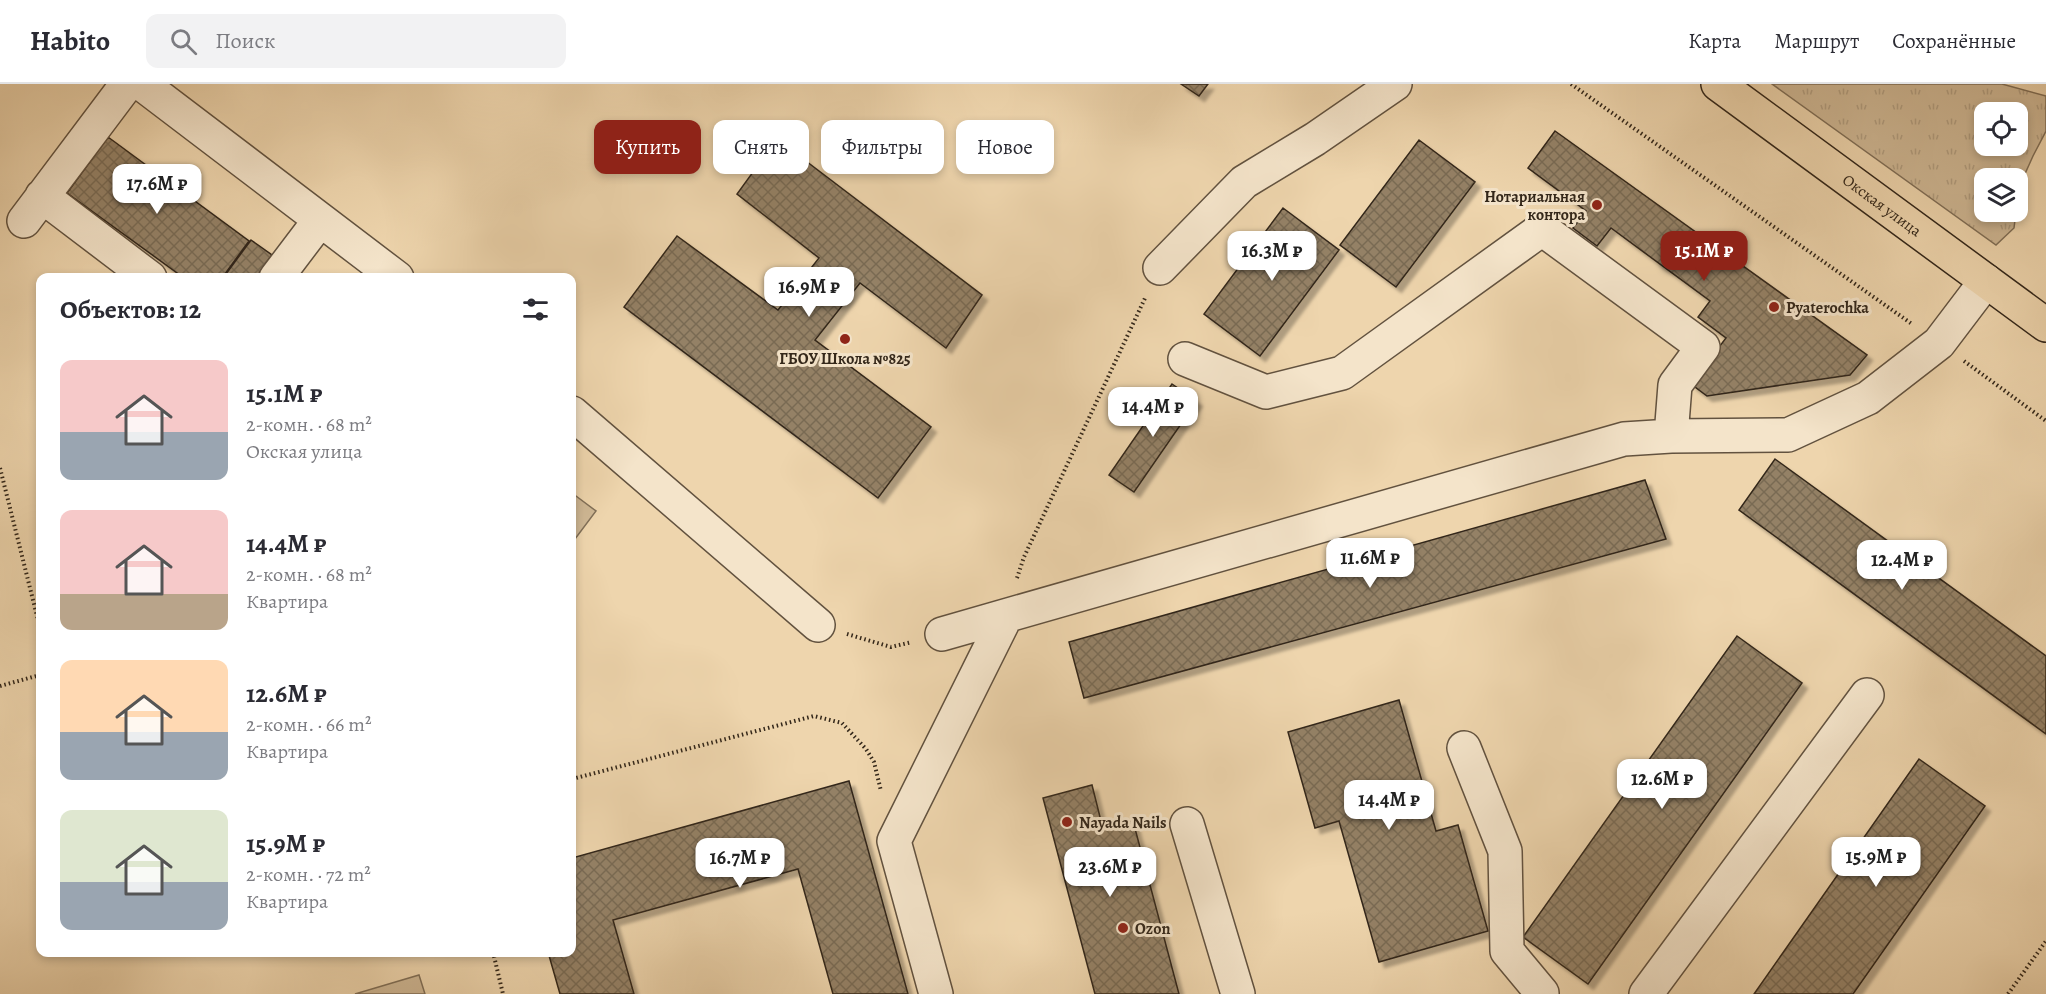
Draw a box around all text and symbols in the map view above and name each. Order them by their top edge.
search box [146,14,566,68]
text: Habito [30,22,110,60]
icon: search [167,25,200,58]
text: Поиск [215,26,275,56]
text: Карта [1688,27,1741,55]
text: Маршрут [1774,27,1859,55]
text: Сохранённые [1892,27,2016,55]
map controls [1974,102,2028,222]
button: locate [1974,102,2028,156]
chip: Купить [594,120,701,174]
chip: Снять [713,120,809,174]
chip: Фильтры [821,120,944,174]
chip: Новое [956,120,1054,174]
pin: 17.6M ₽ [102,164,212,215]
button: layers [1974,168,2028,222]
street label: Окская улица [1838,169,1926,242]
text: 17.6M ₽ [127,170,188,197]
place label: Нотариальная контора [1484,186,1585,226]
marker: Нотариальная контора [1590,198,1604,212]
pin: 16.3M ₽ [1217,231,1327,282]
pin: 15.1M ₽ [1649,231,1759,282]
text: 16.3M ₽ [1241,237,1303,264]
text: 15.1M ₽ [1675,237,1733,264]
pin: 16.9M ₽ [754,267,864,318]
text: 16.9M ₽ [778,273,840,300]
text: Объектов: 12 [60,292,201,327]
icon: filters [519,293,552,326]
place label: Pyaterochka [1786,297,1869,319]
marker: Pyaterochka [1767,300,1781,314]
marker: ГБОУ Школа №825 [838,332,852,346]
place label: ГБОУ Школа №825 [779,348,911,370]
text: 15.1M ₽ [246,376,322,411]
icon: home [108,384,180,456]
pin: 14.4M ₽ [1098,387,1208,438]
text: 14.4M ₽ [1122,393,1184,420]
text: 2-комн. · 68 m² [246,411,372,438]
text: Окская улица [246,438,362,465]
text: 14.4M ₽ [246,526,327,561]
icon: home [108,534,180,606]
pin: 11.6M ₽ [1315,538,1425,589]
pin: 12.4M ₽ [1847,540,1957,591]
text: 11.6M ₽ [1340,544,1400,571]
text: 12.4M ₽ [1871,546,1933,573]
text: 2-комн. · 68 m² [246,561,372,588]
text: Квартира [246,588,328,615]
text: 12.6M ₽ [246,676,327,711]
icon: home [108,684,180,756]
text: 2-комн. · 66 m² [246,711,371,738]
text: Квартира [246,738,328,765]
pin: 12.6M ₽ [1607,759,1717,810]
text: 12.6M ₽ [1631,765,1693,792]
pin: 14.4M ₽ [1334,780,1444,831]
text: 14.4M ₽ [1358,786,1420,813]
place label: Nayada Nails [1079,812,1166,834]
marker: Nayada Nails [1060,815,1074,829]
text: 15.9M ₽ [246,826,325,861]
icon: home [108,834,180,906]
pin: 15.9M ₽ [1821,837,1931,888]
pin: 16.7M ₽ [685,838,795,889]
text: 15.9M ₽ [1846,843,1906,870]
text: 16.7M ₽ [710,844,771,871]
pin: 23.6M ₽ [1055,847,1165,898]
text: 23.6M ₽ [1078,853,1142,880]
text: 2-комн. · 72 m² [246,861,371,888]
text: Квартира [246,888,328,915]
place label: Ozon [1135,918,1170,940]
marker: Ozon [1116,921,1130,935]

